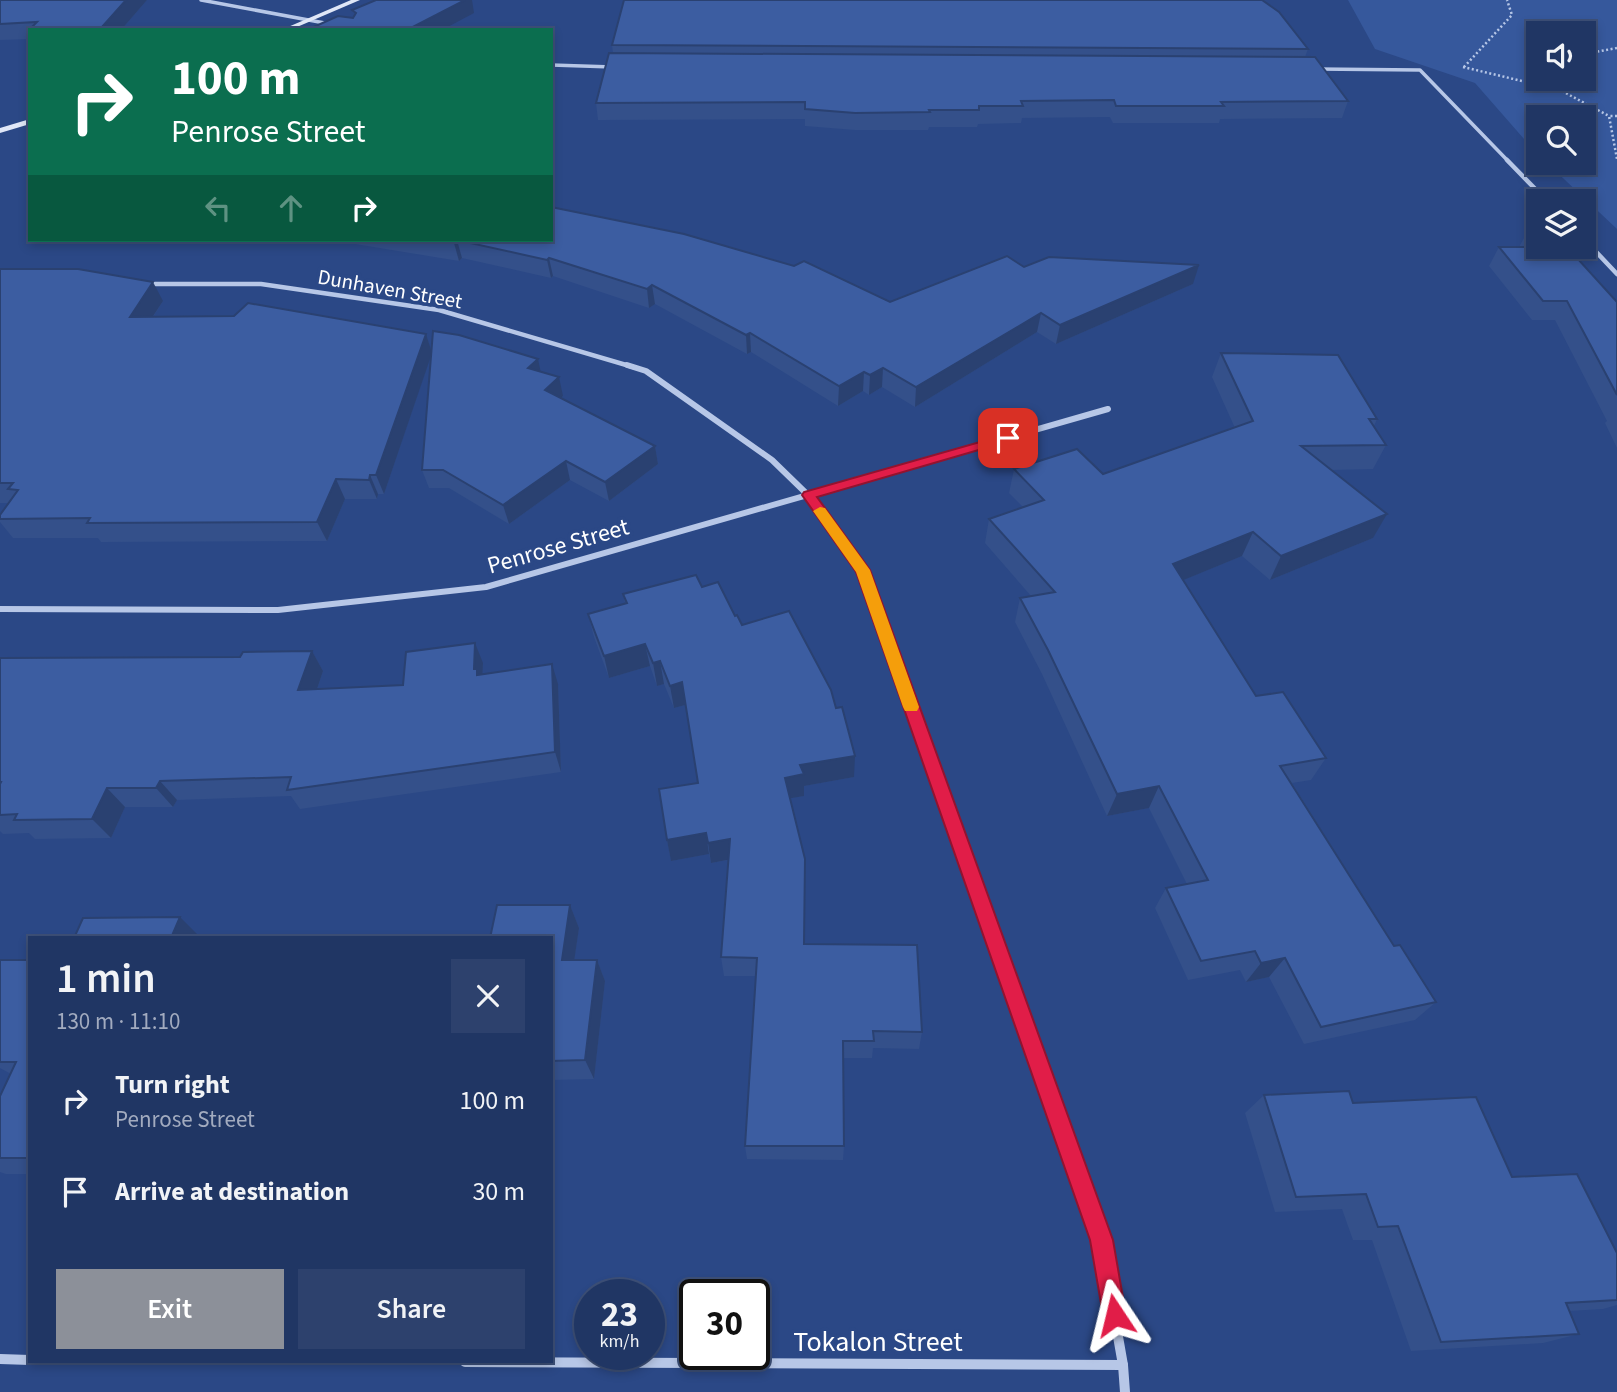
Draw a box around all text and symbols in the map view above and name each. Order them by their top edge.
map controls [1526,21,1596,259]
button: sound [1526,21,1596,91]
text: 100 m [171,44,300,114]
icon: right [56,56,147,147]
button: search [1526,105,1596,175]
text: Penrose Street [171,109,366,155]
icon: left [199,189,237,227]
icon: ahead [272,189,310,227]
icon: right [345,189,383,227]
button: layers [1526,189,1596,259]
street label: Dunhaven Street [315,262,465,316]
pin [978,408,1038,468]
icon: arrive [989,419,1027,457]
street label: Penrose Street [483,510,633,583]
text: 1 min [56,949,156,1009]
button: close [451,959,525,1033]
text: 130 m · 11:10 [56,1005,180,1038]
text: Turn right [115,1066,230,1103]
icon: right [56,1082,94,1120]
text: 100 m [459,1082,525,1119]
text: Penrose Street [115,1103,255,1136]
icon: arrive [56,1173,94,1211]
text: Arrive at destination [115,1173,349,1210]
text: 30 m [472,1173,525,1210]
button: Exit [56,1269,284,1349]
button: Share [298,1269,525,1349]
position arrow [1078,1278,1152,1352]
speed limit sign: 30 [679,1279,770,1370]
text: 23 [601,1290,638,1340]
street label: Tokalon Street [793,1322,963,1362]
text: km/h [600,1329,639,1354]

